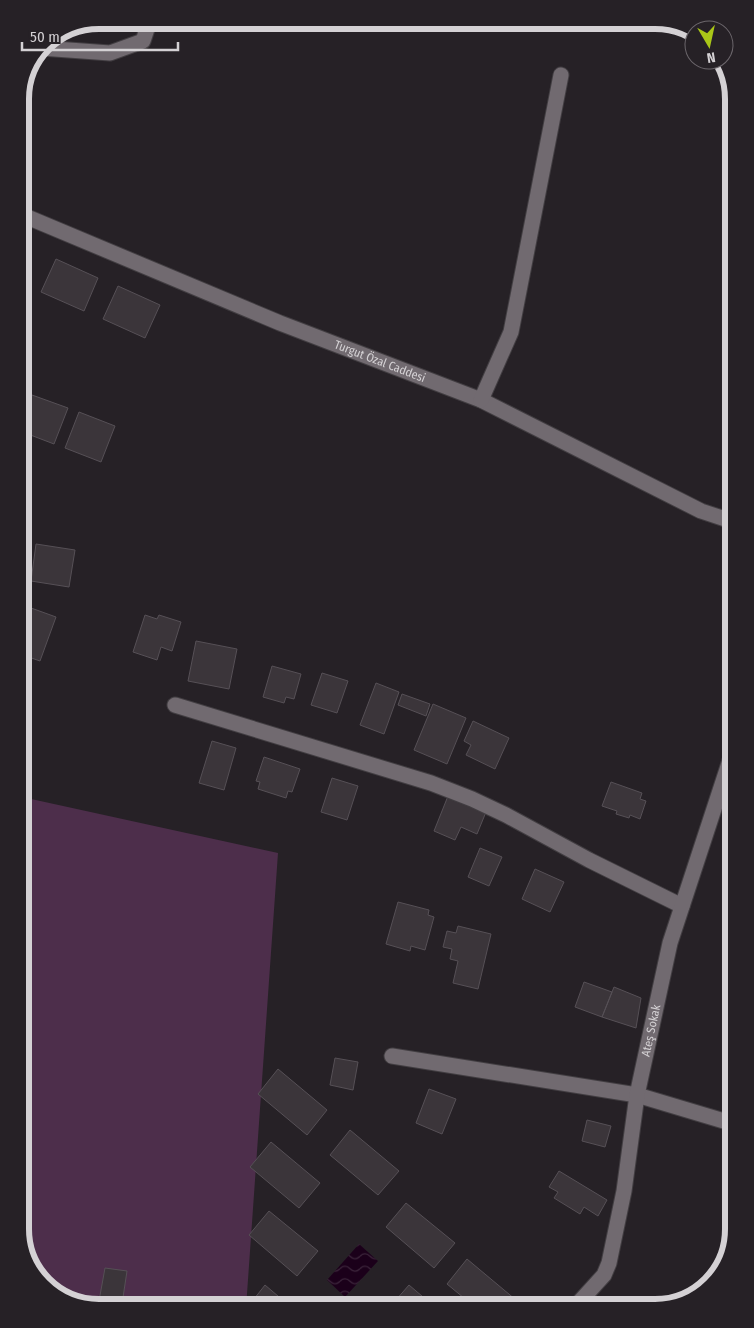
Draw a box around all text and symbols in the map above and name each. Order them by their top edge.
scale bar [22,20,179,52]
north arrow [684,20,734,70]
text: 50 m [30,28,60,46]
text: N [705,48,716,66]
street label: Turgut Özal Caddesi [332,337,428,385]
street label: Ateş Sokak [639,1003,664,1058]

